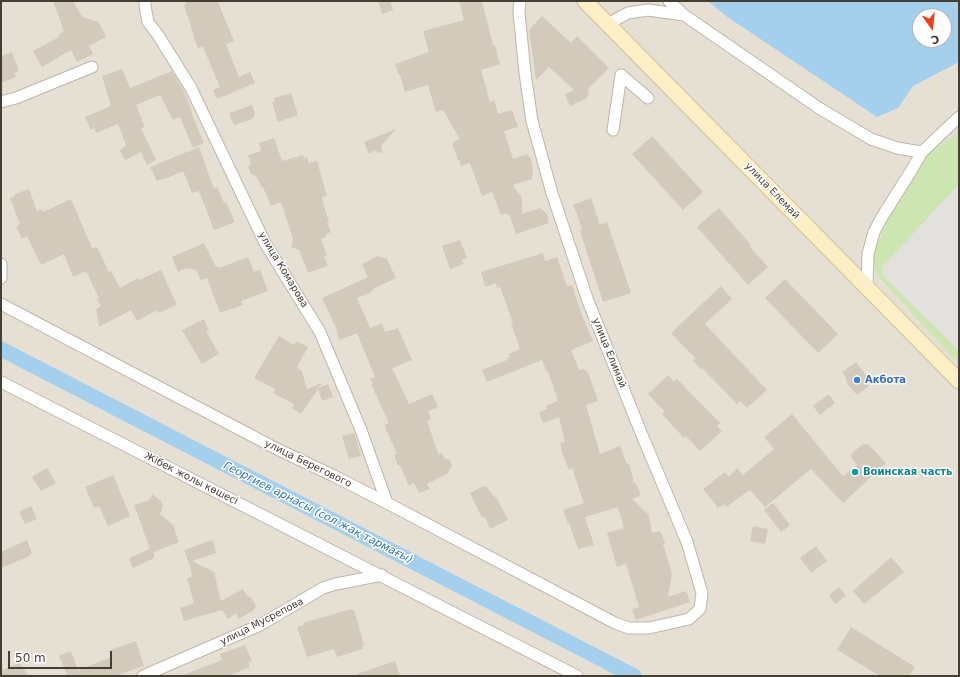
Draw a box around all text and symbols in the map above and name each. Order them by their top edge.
north arrow [912,8,952,48]
text: С [929,32,941,46]
street label: улица Елемай [742,160,802,222]
street label: улица Комарова [256,230,310,310]
street label: улица Елимай [590,316,628,390]
place label: Акбота [865,374,906,386]
marker: Акбота [852,375,862,385]
street label: улица Берегового [263,438,353,490]
street label: Жібек жолы көшесі [142,450,240,508]
water label: Георгиев арнасы (сол жақ тармағы) [221,459,415,567]
place label: Воинская часть [863,466,952,478]
marker: Воинская часть [850,467,860,477]
street label: улица Мусрепова [218,596,306,648]
scale bar [10,643,114,669]
text: 50 m [15,651,46,665]

